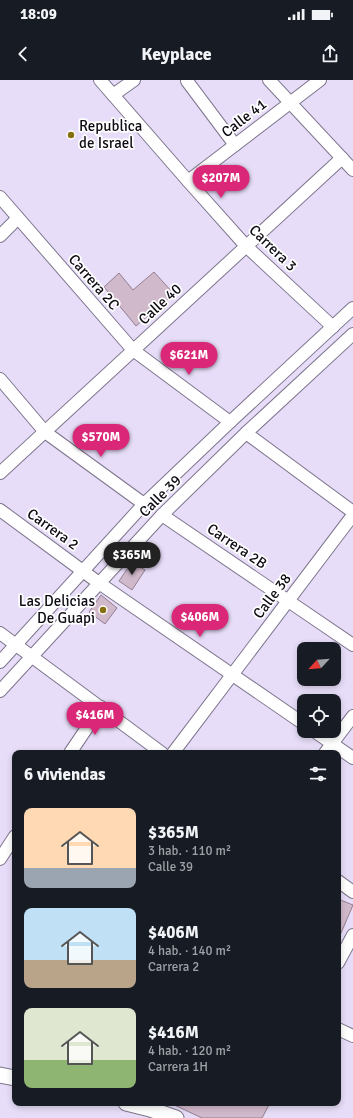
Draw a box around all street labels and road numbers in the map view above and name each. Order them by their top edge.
street label: Calle 41 [218,95,270,141]
street label: Carrera 3 [245,221,301,275]
street label: Carrera 2C [65,250,123,314]
street label: Calle 40 [135,280,185,328]
street label: Calle 39 [135,471,185,521]
street label: Carrera 2 [24,504,82,554]
street label: Carrera 2B [204,519,270,573]
street label: Calle 38 [249,570,295,622]

